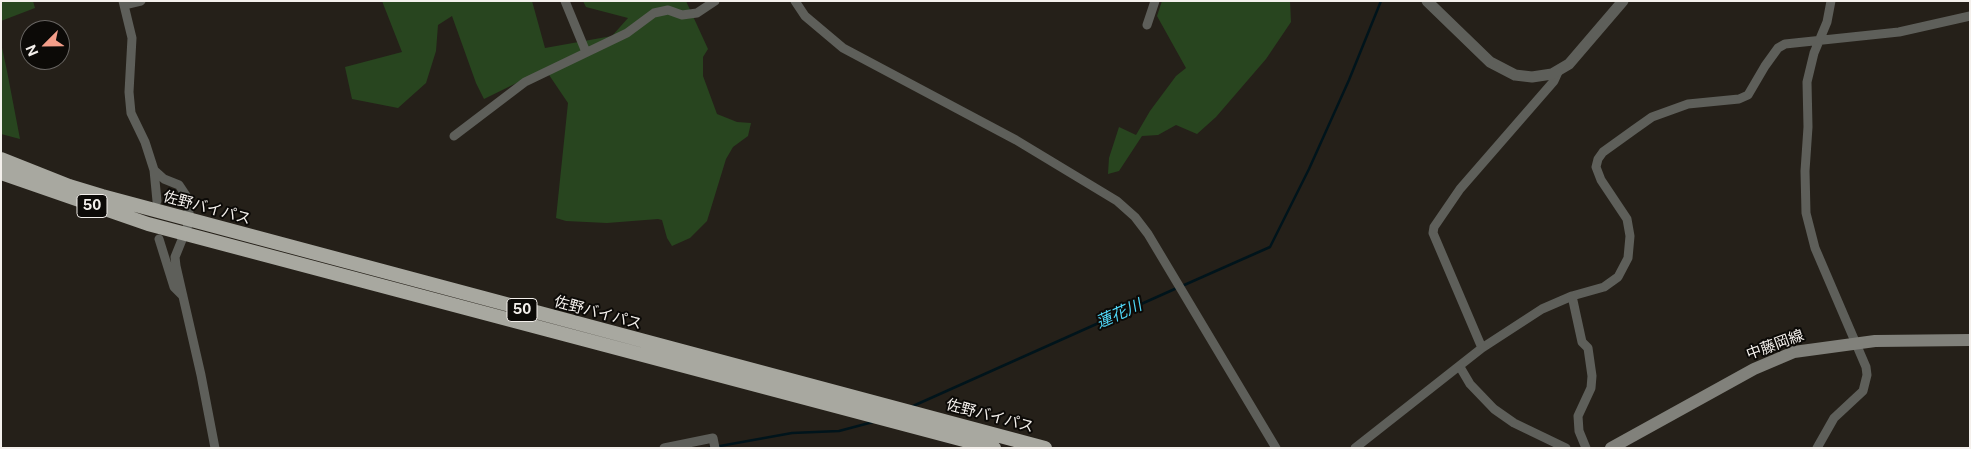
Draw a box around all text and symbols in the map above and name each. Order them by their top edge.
north arrow [20,20,70,70]
text: N [23,42,42,59]
street label: 佐野バイパス [161,188,253,228]
road number: 50 [77,195,107,218]
street label: 佐野バイパス [552,293,644,333]
water label: 蓮花川 [1093,295,1145,333]
road number: 50 [507,298,537,322]
street label: 中藤岡線 [1744,326,1806,364]
street label: 佐野バイパス [944,396,1036,436]

